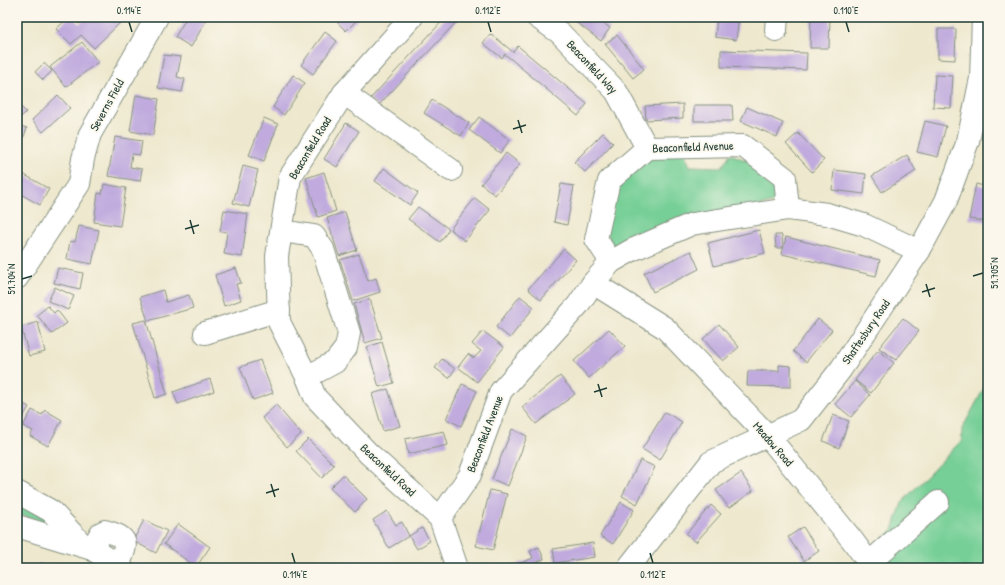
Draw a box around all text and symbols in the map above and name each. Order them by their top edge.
text: 0.114°E [117,4,142,17]
text: 0.112°E [475,4,501,17]
text: 0.110°E [833,4,859,17]
street label: Beaconfield Way [563,36,622,97]
street label: Severns Field [85,75,128,134]
street label: Beaconfield Road [284,113,335,182]
street label: Beaconfield Avenue [652,137,734,156]
text: 51.705°N [988,257,1001,289]
text: 51.704°N [5,264,18,294]
street label: Shaftesbury Road [838,296,894,368]
street label: Beaconfield Avenue [462,393,507,475]
street label: Meadow Road [749,418,798,470]
street label: Beaconfield Road [357,439,420,500]
text: 0.114°E [283,568,308,581]
text: 0.112°E [640,568,666,581]

